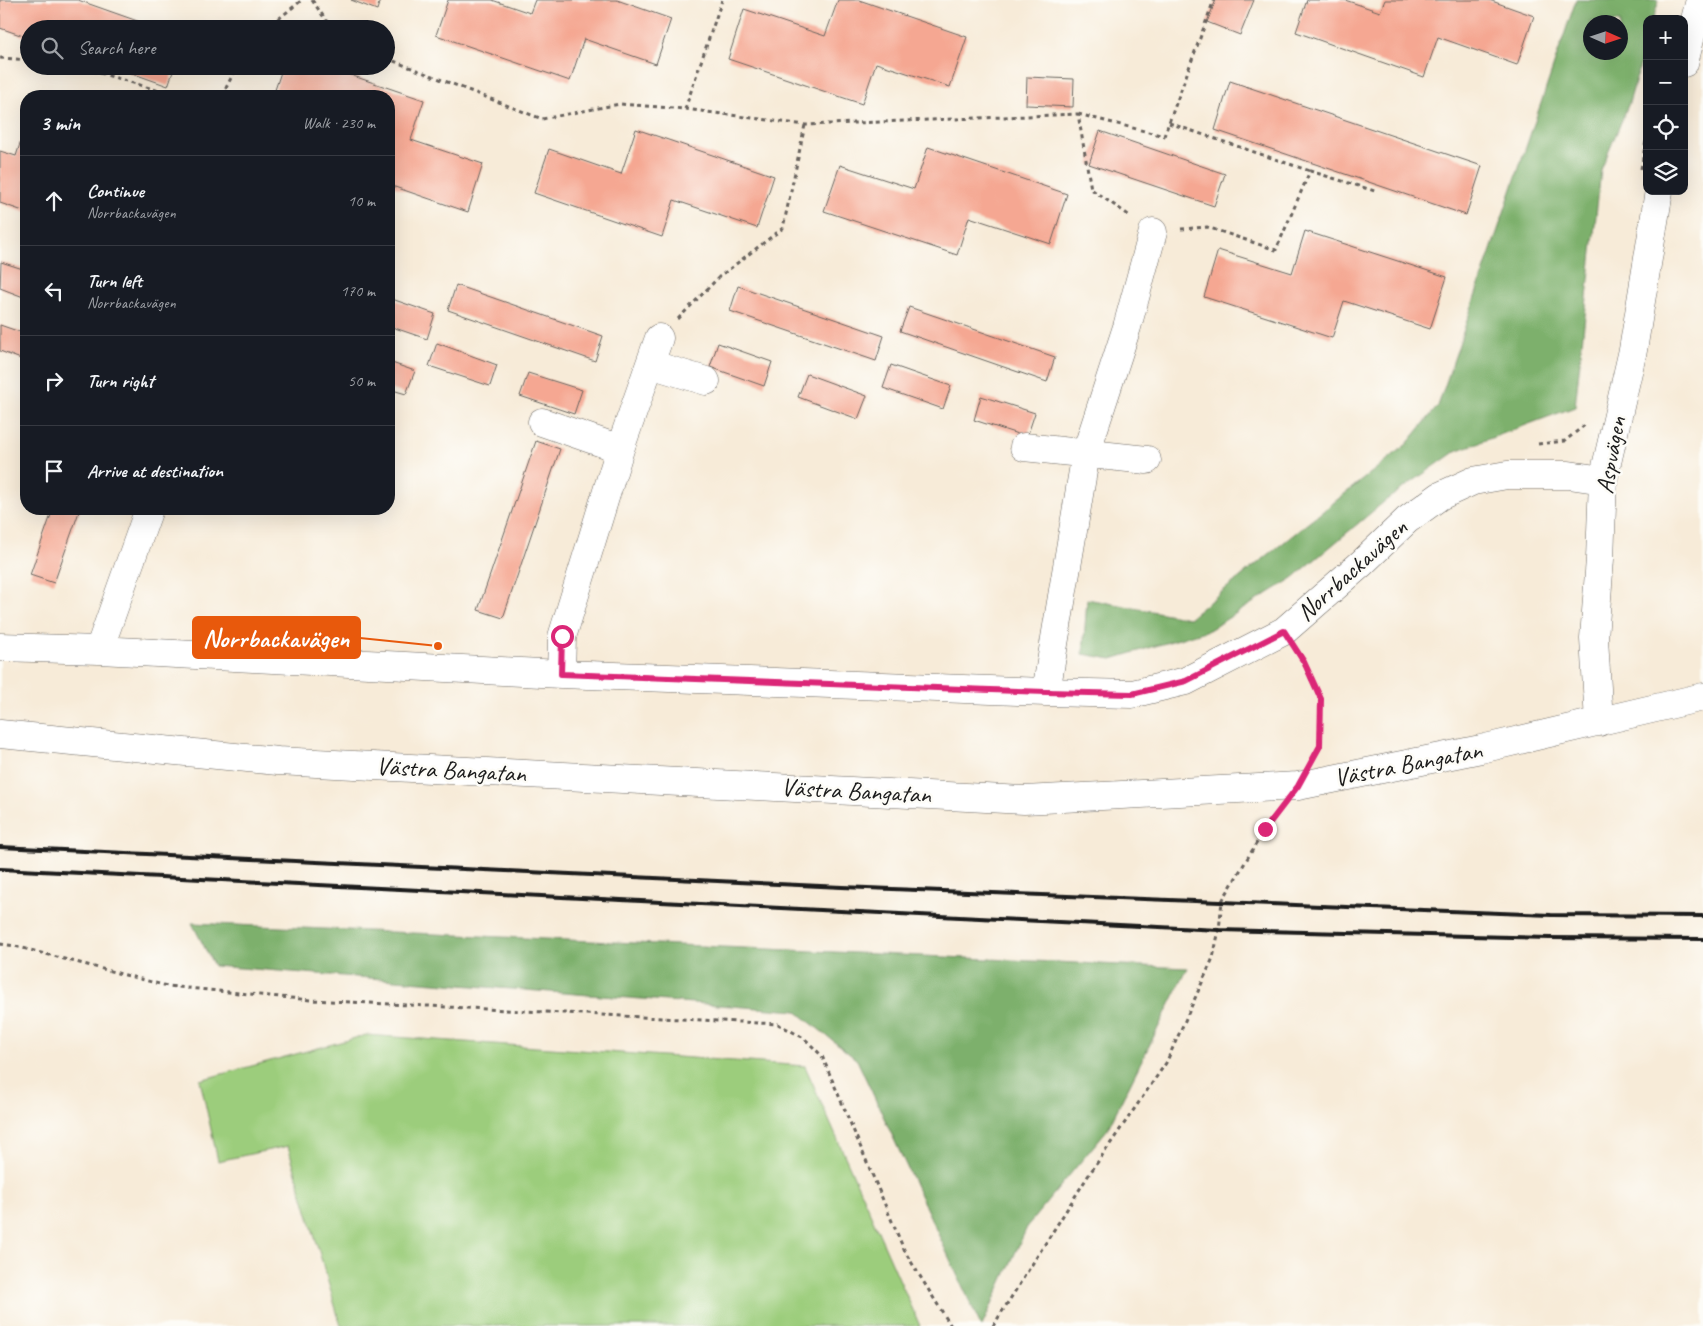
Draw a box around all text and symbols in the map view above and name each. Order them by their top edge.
north arrow [1583,15,1628,60]
map controls [1643,15,1688,195]
button: + [1643,15,1688,60]
search box [20,20,395,75]
icon: search [38,34,66,62]
text: Search here [78,36,155,60]
button: − [1643,60,1688,105]
button: locate [1643,105,1688,150]
text: 3 min [40,110,80,136]
text: Walk · 230 m [303,113,375,133]
button: layers [1643,150,1688,195]
text: Continue [87,179,144,203]
icon: ahead [40,187,68,215]
text: 10 m [348,191,375,211]
text: Norrbackavägen [87,203,176,223]
text: Turn left [87,269,142,293]
icon: left [40,277,68,305]
text: 170 m [341,281,375,301]
text: Norrbackavägen [87,293,176,313]
icon: right [40,367,68,395]
text: Turn right [87,369,154,393]
text: 50 m [348,371,375,391]
street label: Aspvägen [1588,413,1634,496]
icon: arrive [40,457,68,485]
text: Arrive at destination [87,459,223,483]
street label: Norrbackavägen [1290,511,1415,628]
callout: Norrbackavägen [193,617,360,658]
text: Norrbackavägen [203,622,350,655]
route start [551,625,574,648]
street label: Västra Bangatan [1331,734,1485,794]
street label: Västra Bangatan [375,750,527,790]
street label: Västra Bangatan [780,771,932,811]
route end [1254,818,1277,841]

